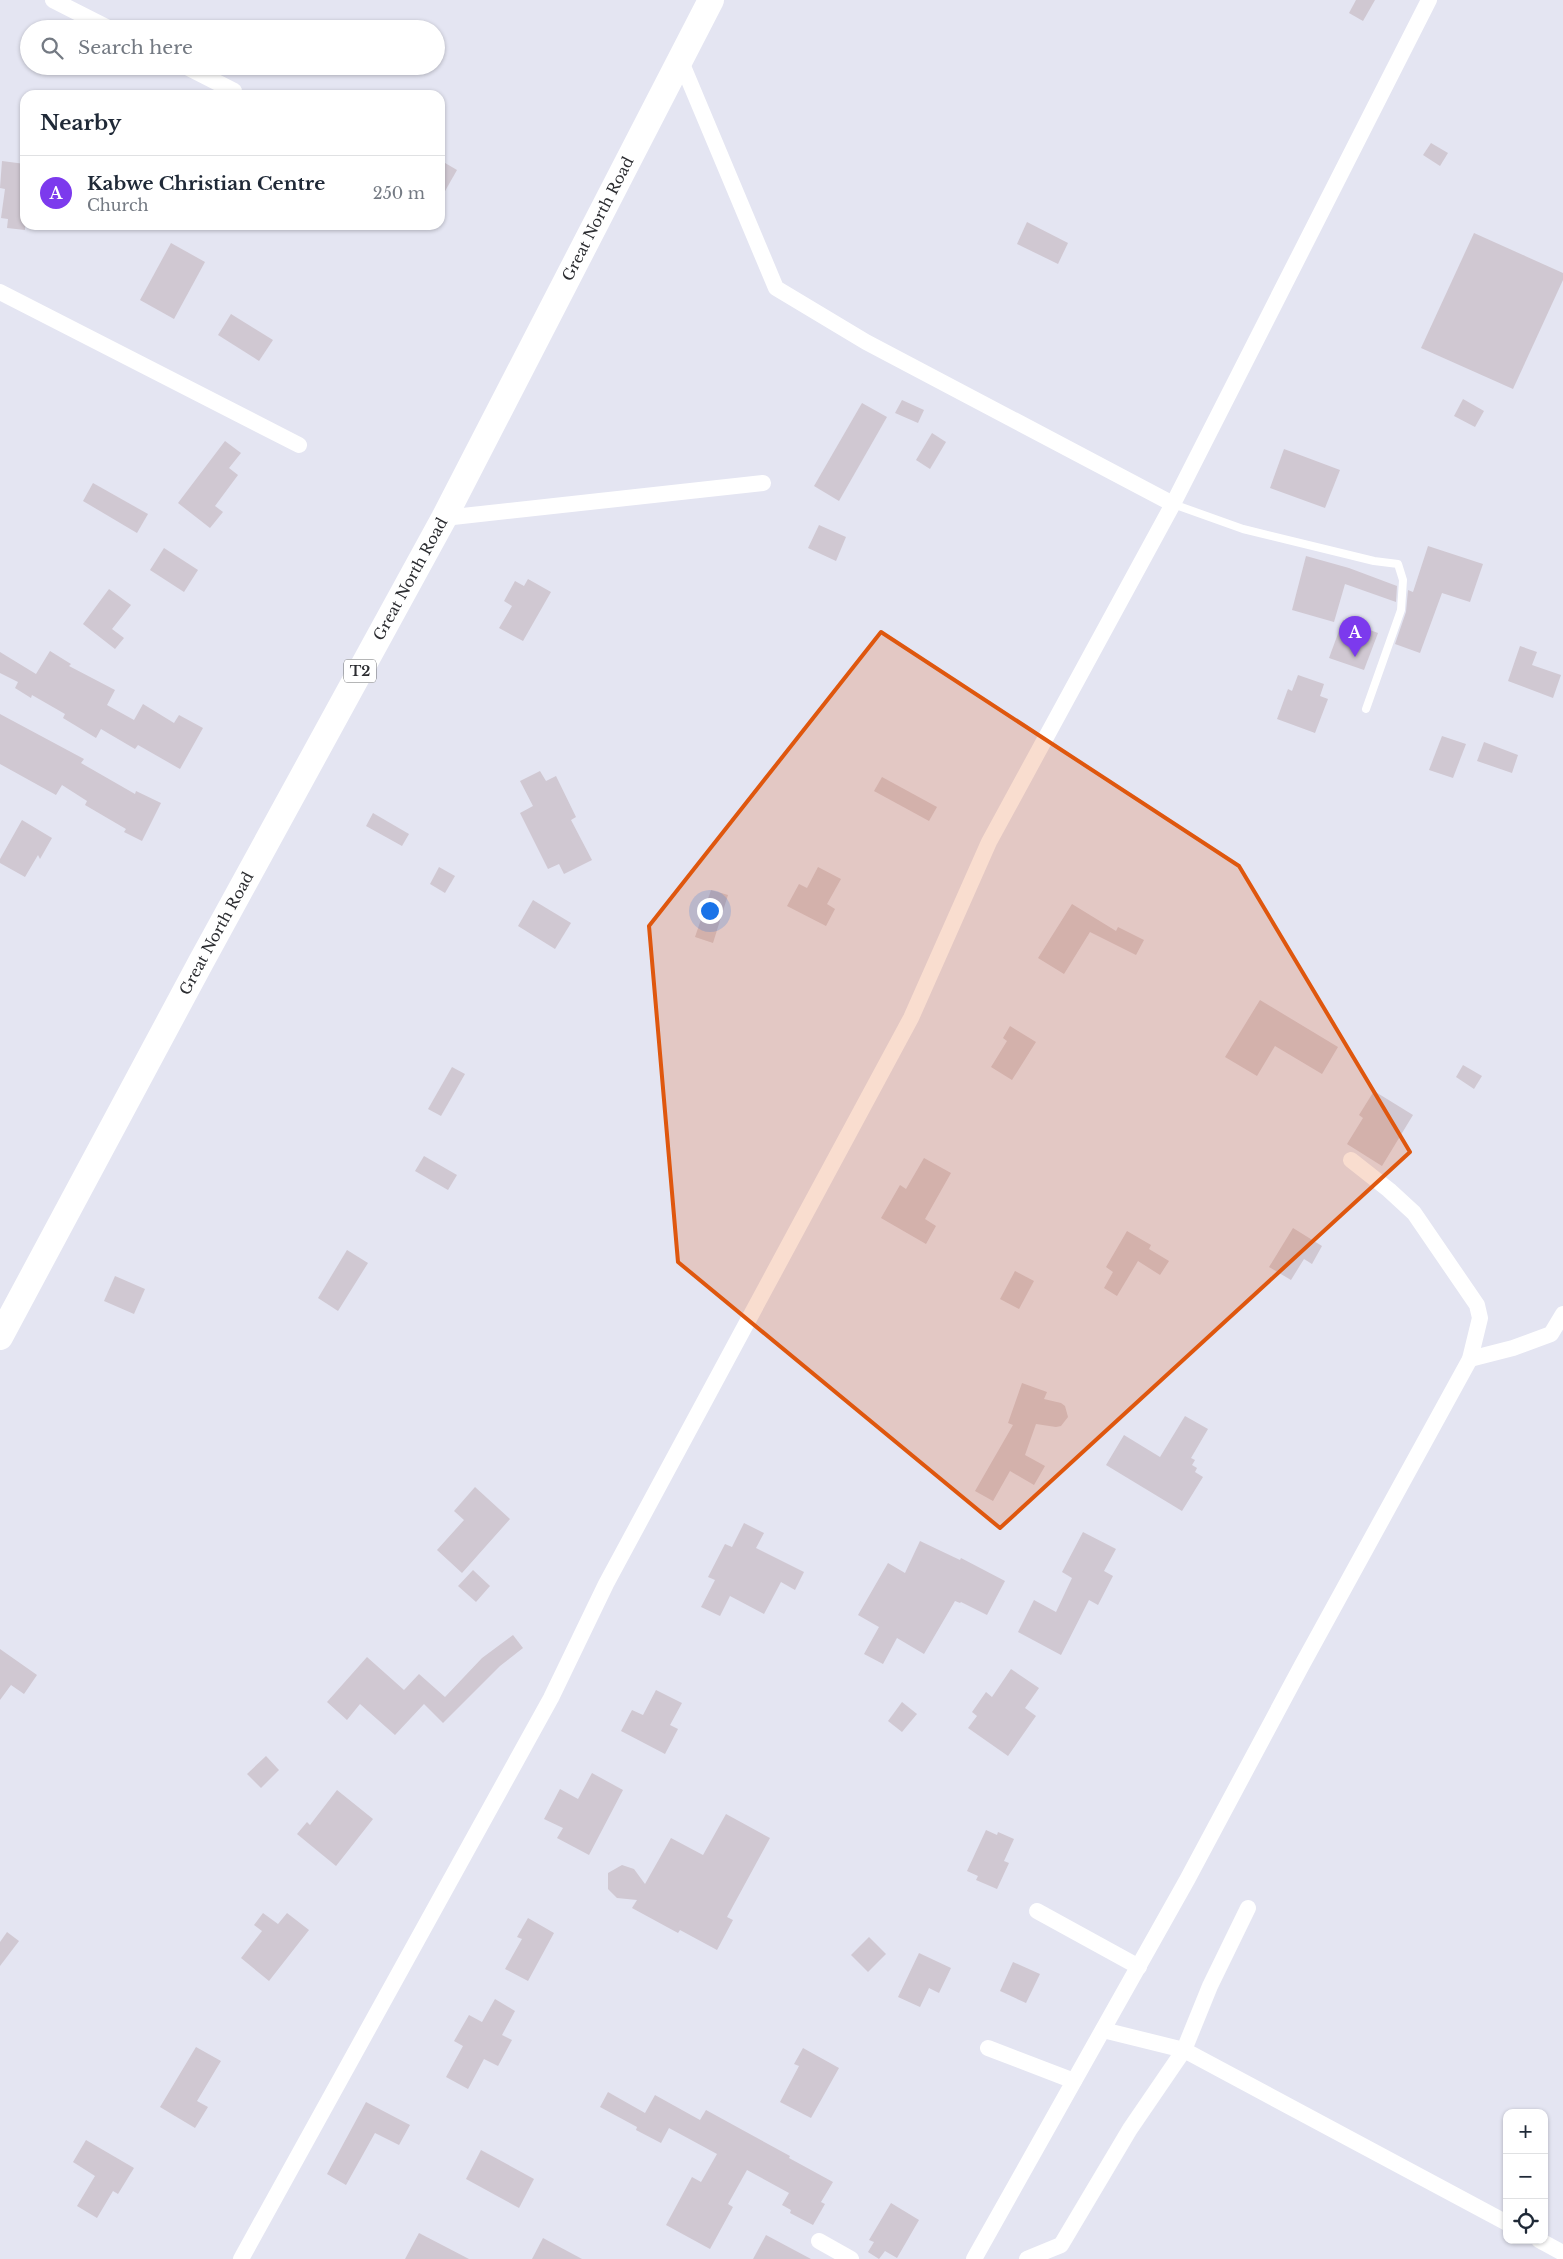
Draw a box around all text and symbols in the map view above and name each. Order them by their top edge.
search box [20,20,445,75]
icon: search [38,34,66,62]
text: Search here [78,36,193,59]
text: Nearby [40,110,121,136]
street label: Great North Road [558,153,638,284]
text: Kabwe Christian Centre [87,172,325,195]
text: A [50,183,62,203]
text: 250 m [373,183,425,203]
text: Church [87,195,149,215]
street label: Great North Road [369,514,451,644]
pin: A [1339,616,1371,657]
road number: T2 [344,659,376,682]
street label: Great North Road [175,868,257,998]
your location [697,898,723,924]
map controls [1503,2109,1548,2244]
button: + [1503,2109,1548,2154]
button: − [1503,2154,1548,2199]
button: locate [1503,2199,1548,2244]

